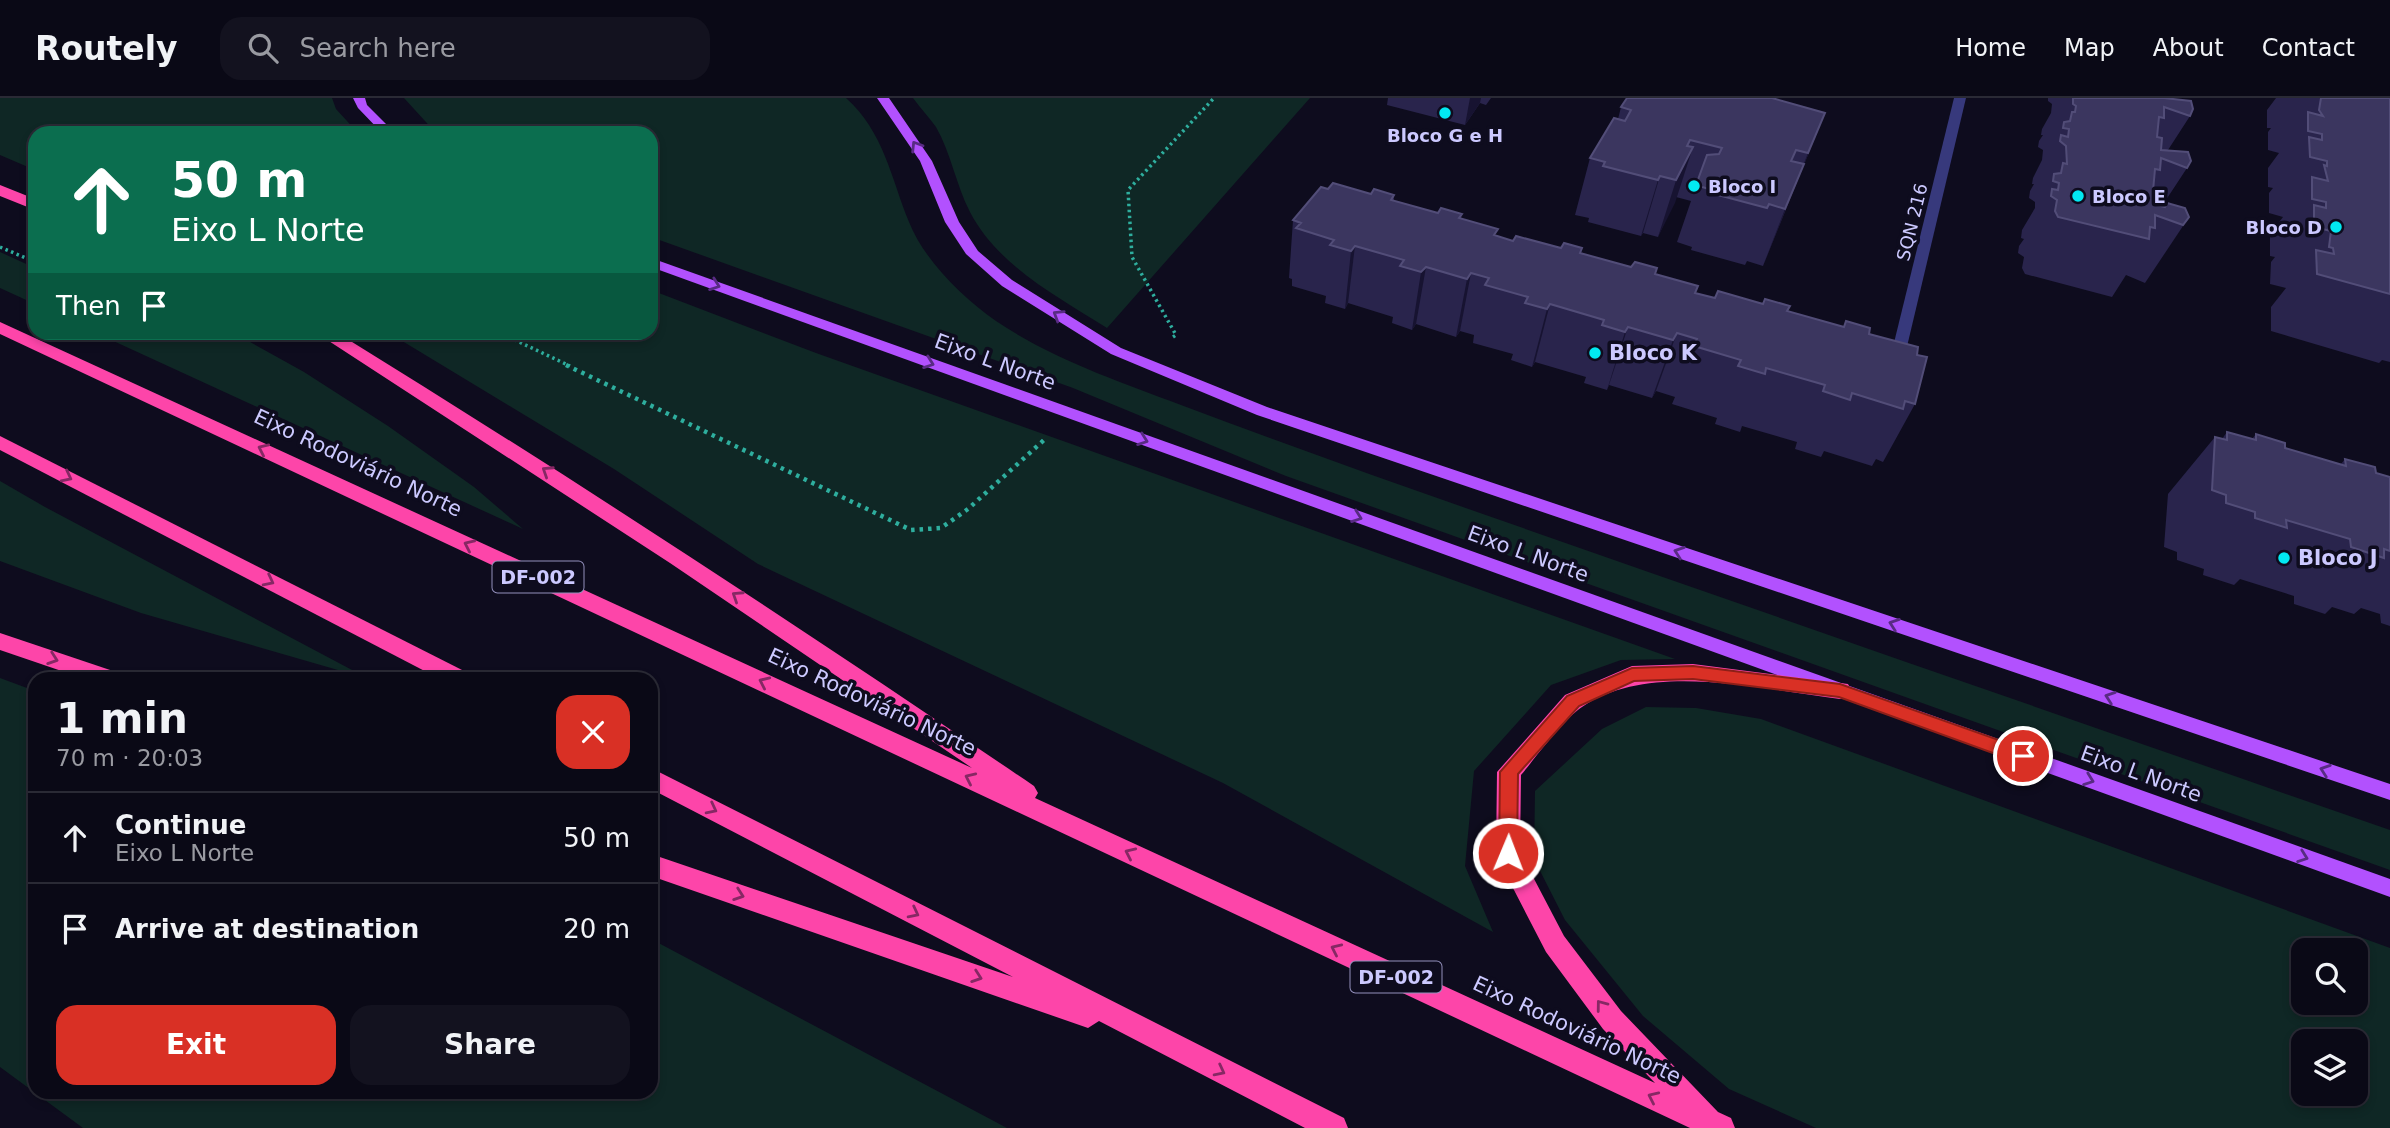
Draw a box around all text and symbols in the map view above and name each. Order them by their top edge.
search box [220,17,710,80]
text: Routely [35,29,178,68]
icon: search [244,29,282,67]
text: Search here [300,33,456,63]
text: Home [1955,34,2026,62]
text: Map [2064,34,2115,62]
text: About [2153,34,2224,62]
text: Contact [2262,34,2355,62]
marker: Bloco G e H [1437,105,1453,121]
place label: Bloco G e H [1387,125,1503,146]
one-way arrow [911,140,924,153]
text: 50 m [171,152,307,209]
icon: ahead [56,154,147,245]
place label: Bloco I [1708,176,1776,197]
marker: Bloco I [1686,178,1702,194]
street label: SQN 216 [1892,181,1932,263]
place label: Bloco E [2092,186,2166,207]
marker: Bloco E [2070,188,2086,204]
text: Eixo L Norte [171,211,365,249]
place label: Bloco D [2246,217,2322,238]
marker: Bloco D [2328,219,2344,235]
one-way arrow [709,277,721,291]
icon: arrive [135,287,173,325]
text: Then [56,291,121,321]
one-way arrow [1053,310,1066,323]
street label: Eixo L Norte [931,329,1059,395]
place label: Bloco K [1609,341,1698,365]
marker: Bloco K [1587,345,1603,361]
one-way arrow [923,354,935,368]
street label: Eixo Rodoviário Norte [250,404,466,522]
one-way arrow [1137,432,1149,446]
one-way arrow [257,443,270,457]
one-way arrow [541,467,554,480]
one-way arrow [60,468,72,482]
one-way arrow [1351,509,1363,523]
street label: Eixo L Norte [1464,521,1592,587]
one-way arrow [464,539,476,553]
one-way arrow [1673,546,1685,560]
place label: Bloco J [2298,546,2378,570]
marker: Bloco J [2276,550,2292,566]
road number: DF-002 [492,562,584,592]
one-way arrow [262,572,274,586]
one-way arrow [731,592,744,605]
one-way arrow [1889,618,1901,633]
street label: Eixo Rodoviário Norte [764,643,980,761]
one-way arrow [47,651,59,665]
one-way arrow [759,677,771,691]
one-way arrow [2104,691,2116,705]
text: 1 min [56,694,188,743]
button: close [556,695,630,769]
pin [1993,726,2053,786]
icon: arrive [2004,737,2042,775]
street label: Eixo L Norte [2077,741,2205,807]
text: 70 m · 20:03 [56,745,203,771]
one-way arrow [2320,764,2332,778]
one-way arrow [2082,772,2094,786]
one-way arrow [965,773,977,787]
one-way arrow [705,800,717,814]
text: Continue [115,810,246,840]
position arrow [1471,816,1545,890]
icon: ahead [56,819,94,857]
text: 50 m [563,823,630,853]
text: Eixo L Norte [115,840,254,866]
one-way arrow [1125,847,1137,861]
one-way arrow [2296,849,2308,863]
one-way arrow [732,887,744,901]
one-way arrow [907,905,919,918]
icon: arrive [56,910,94,948]
text: Arrive at destination [115,914,419,944]
text: 20 m [563,914,630,944]
map controls [2291,938,2368,1106]
button: search [2291,938,2368,1015]
one-way arrow [1331,943,1343,957]
road number: DF-002 [1350,962,1442,992]
one-way arrow [970,969,983,983]
street label: Eixo Rodoviário Norte [1469,971,1685,1089]
one-way arrow [1597,1000,1609,1013]
button: Exit [56,1005,336,1085]
button: Share [350,1005,630,1085]
button: layers [2291,1029,2368,1106]
one-way arrow [1213,1062,1226,1076]
one-way arrow [1648,1091,1660,1105]

